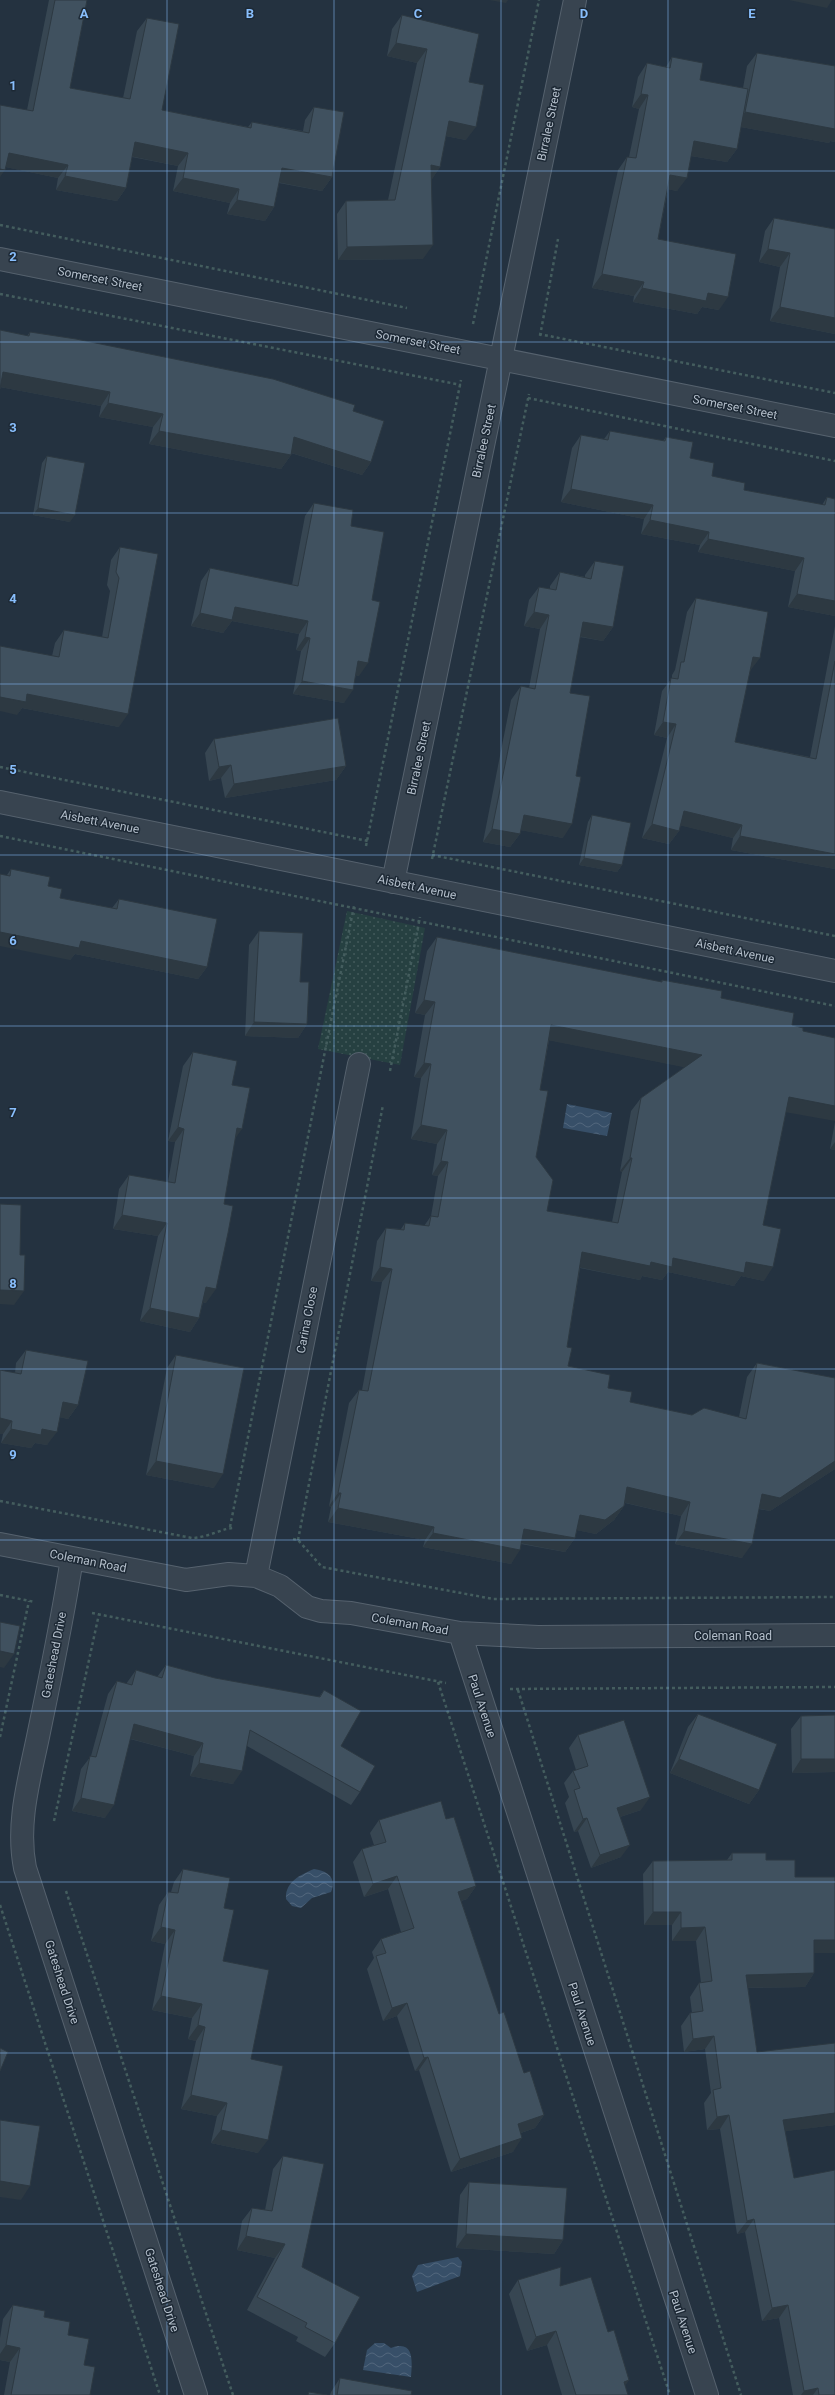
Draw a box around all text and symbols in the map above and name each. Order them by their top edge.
text: A [80,6,89,21]
text: B [246,6,254,21]
text: C [414,6,423,21]
text: D [580,6,588,21]
text: E [748,6,756,21]
text: 1 [9,78,17,93]
street label: Birralee Street [534,86,564,162]
text: 2 [9,249,17,264]
street label: Somerset Street [56,264,144,294]
street label: Somerset Street [374,327,462,357]
street label: Somerset Street [691,392,779,422]
street label: Birralee Street [469,403,499,479]
text: 3 [9,420,17,435]
text: 4 [9,591,17,606]
street label: Birralee Street [404,720,434,796]
text: 5 [9,762,17,777]
street label: Aisbett Avenue [59,807,141,837]
street label: Aisbett Avenue [376,872,458,902]
text: 6 [9,933,17,948]
street label: Aisbett Avenue [694,936,776,966]
text: 7 [9,1105,17,1120]
text: 8 [9,1276,17,1291]
street label: Carina Close [294,1285,320,1355]
text: 9 [9,1447,17,1462]
street label: Coleman Road [48,1547,128,1575]
street label: Coleman Road [370,1610,450,1638]
street label: Gateshead Drive [39,1611,69,1699]
street label: Coleman Road [694,1629,772,1643]
street label: Paul Avenue [465,1673,499,1739]
street label: Gateshead Drive [42,1938,82,2026]
street label: Paul Avenue [565,1981,599,2047]
street label: Gateshead Drive [142,2246,182,2334]
street label: Paul Avenue [666,2289,700,2355]

